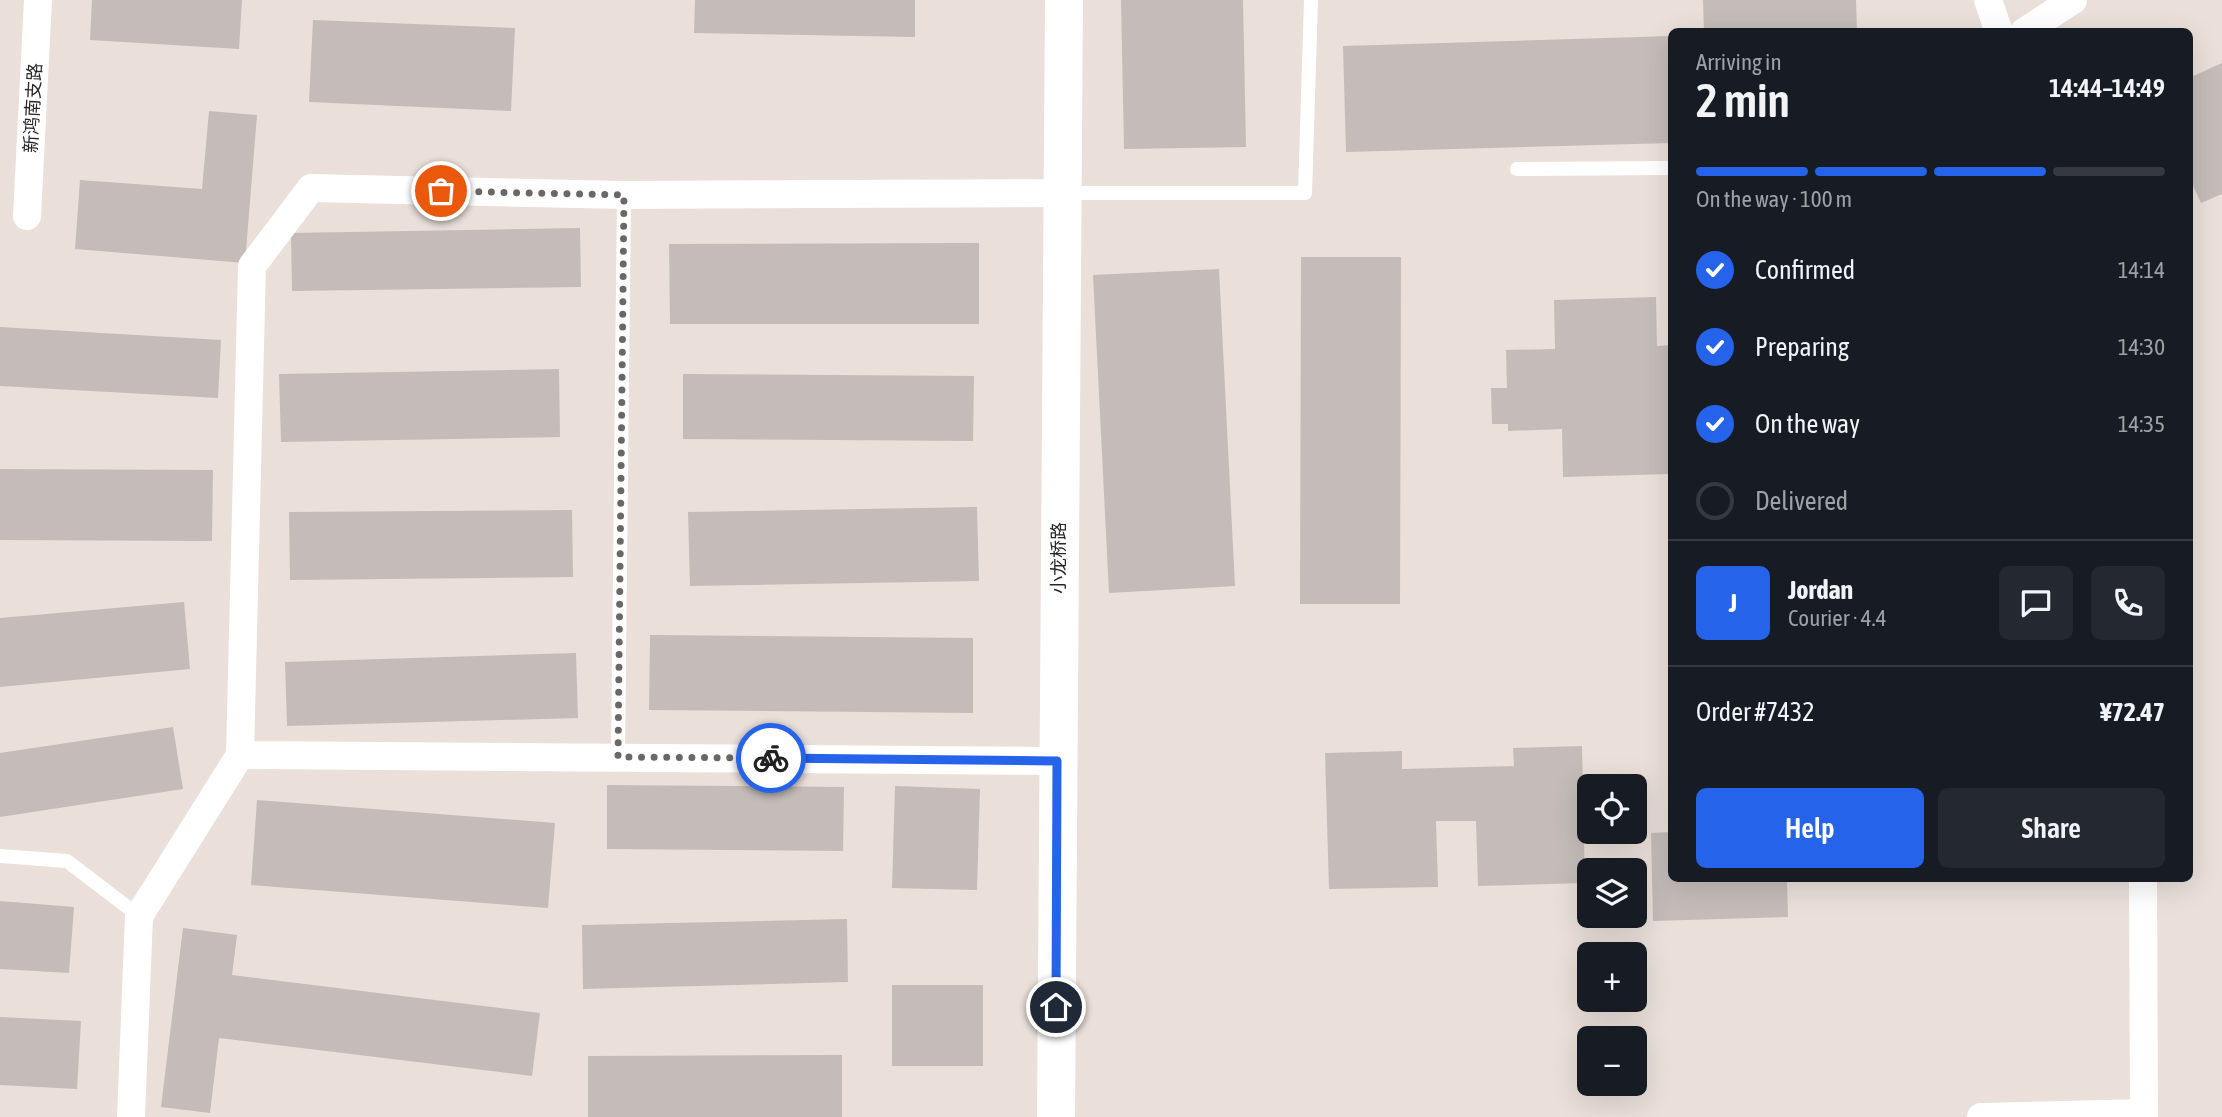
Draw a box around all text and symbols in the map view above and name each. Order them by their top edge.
text: Arriving in [1696,49,1782,75]
street label: 新鸿南支路 [20,62,45,153]
text: 14:44–14:49 [2049,73,2165,103]
text: 2 min [1696,74,1790,127]
pin [411,161,471,221]
icon: bag [422,172,460,210]
text: On the way · 100 m [1696,186,1852,212]
icon: check [1696,251,1734,289]
text: Confirmed [1755,255,1855,285]
text: 14:14 [2118,257,2165,283]
icon: check [1696,328,1734,366]
text: Preparing [1755,332,1849,362]
text: 14:30 [2118,334,2165,360]
icon: check [1696,405,1734,443]
text: On the way [1755,409,1860,439]
text: 14:35 [2118,411,2165,437]
text: Delivered [1755,486,1848,516]
street label: 小龙桥路 [1048,522,1069,594]
button: chat [1999,566,2073,640]
button: phone [2091,566,2165,640]
text: Jordan [1788,575,1853,605]
text: J [1729,588,1737,618]
text: Courier · 4.4 [1788,605,1887,631]
text: Order #7432 [1696,697,1815,727]
text: ¥72.47 [2100,697,2165,727]
courier [736,723,806,793]
icon: bike [752,739,790,777]
map controls [1577,774,1647,1096]
button: locate [1577,774,1647,844]
button: Help [1696,788,1924,868]
button: Share [1938,788,2165,868]
button: layers [1577,858,1647,928]
button: + [1577,942,1647,1012]
pin [1026,977,1086,1037]
icon: home [1037,988,1075,1026]
button: − [1577,1026,1647,1096]

